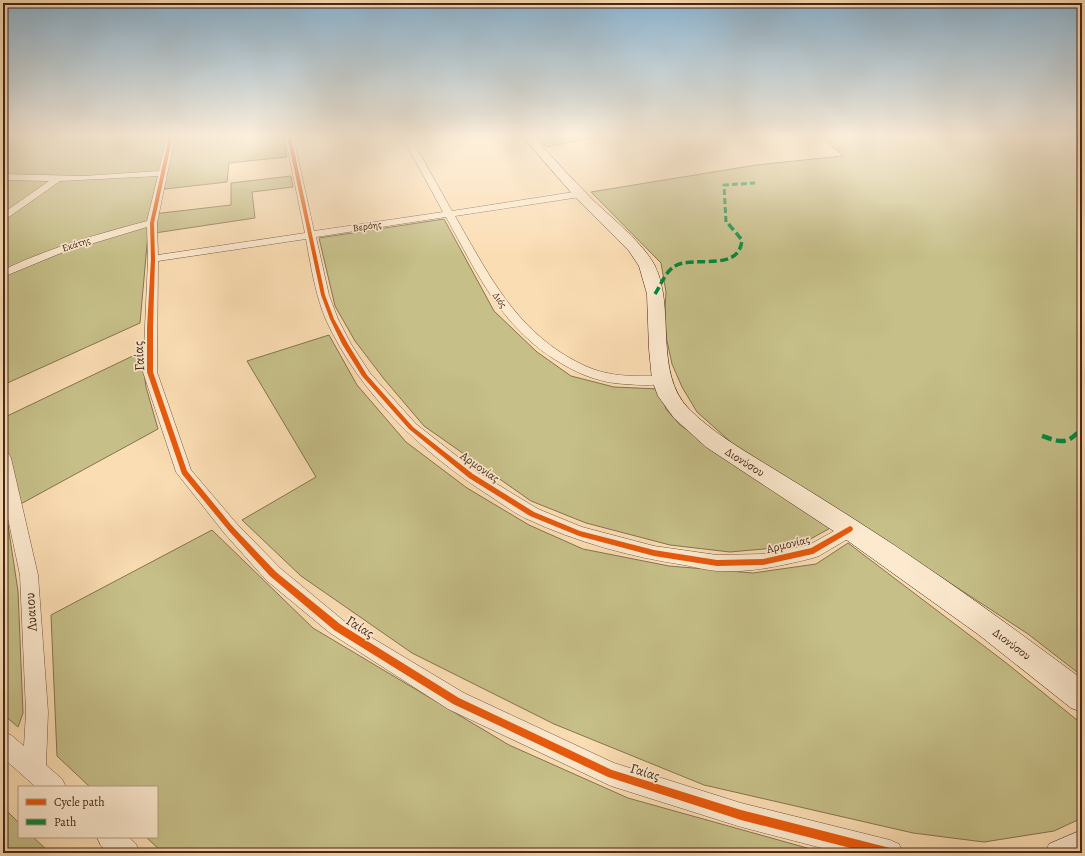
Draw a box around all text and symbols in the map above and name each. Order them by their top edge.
street label: Βερόης [352,218,383,234]
street label: Εκάτης [60,233,92,255]
street label: Διός [490,289,510,311]
street label: Γαίας [129,341,149,371]
street label: Διονύσου [722,444,768,480]
street label: Αρμονίας [456,447,503,486]
street label: Αρμονίας [764,531,811,557]
street label: Λυαιου [20,592,42,633]
street label: Γαίας [342,611,378,643]
street label: Διονύσου [990,624,1034,664]
street label: Γαίας [628,759,662,785]
legend [18,786,158,838]
text: Cycle path [54,794,105,810]
text: Path [54,814,77,830]

